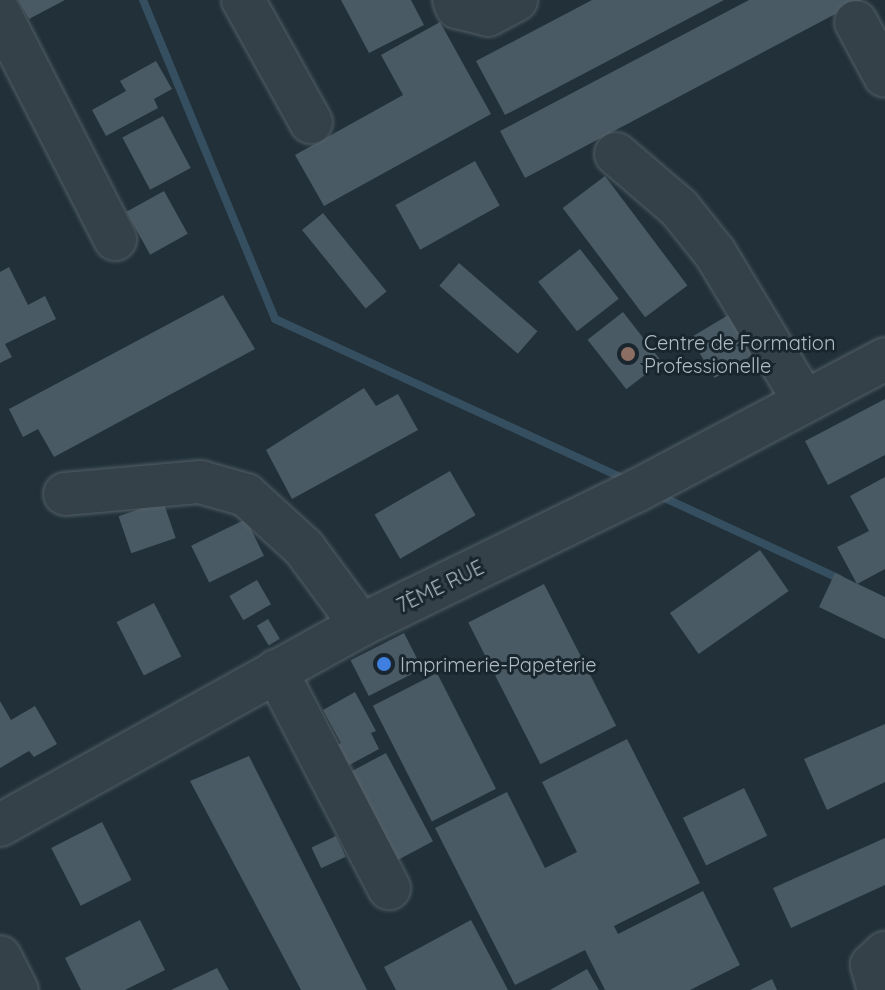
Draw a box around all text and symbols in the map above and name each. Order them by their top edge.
place label: Centre de Formation Professionelle [644,330,835,377]
marker: Centre de Formation Professionelle [619,345,637,363]
street label: 7ÈME RUE [393,555,487,617]
place label: Imprimerie-Papeterie [400,652,597,676]
marker: Imprimerie-Papeterie [375,655,393,673]

